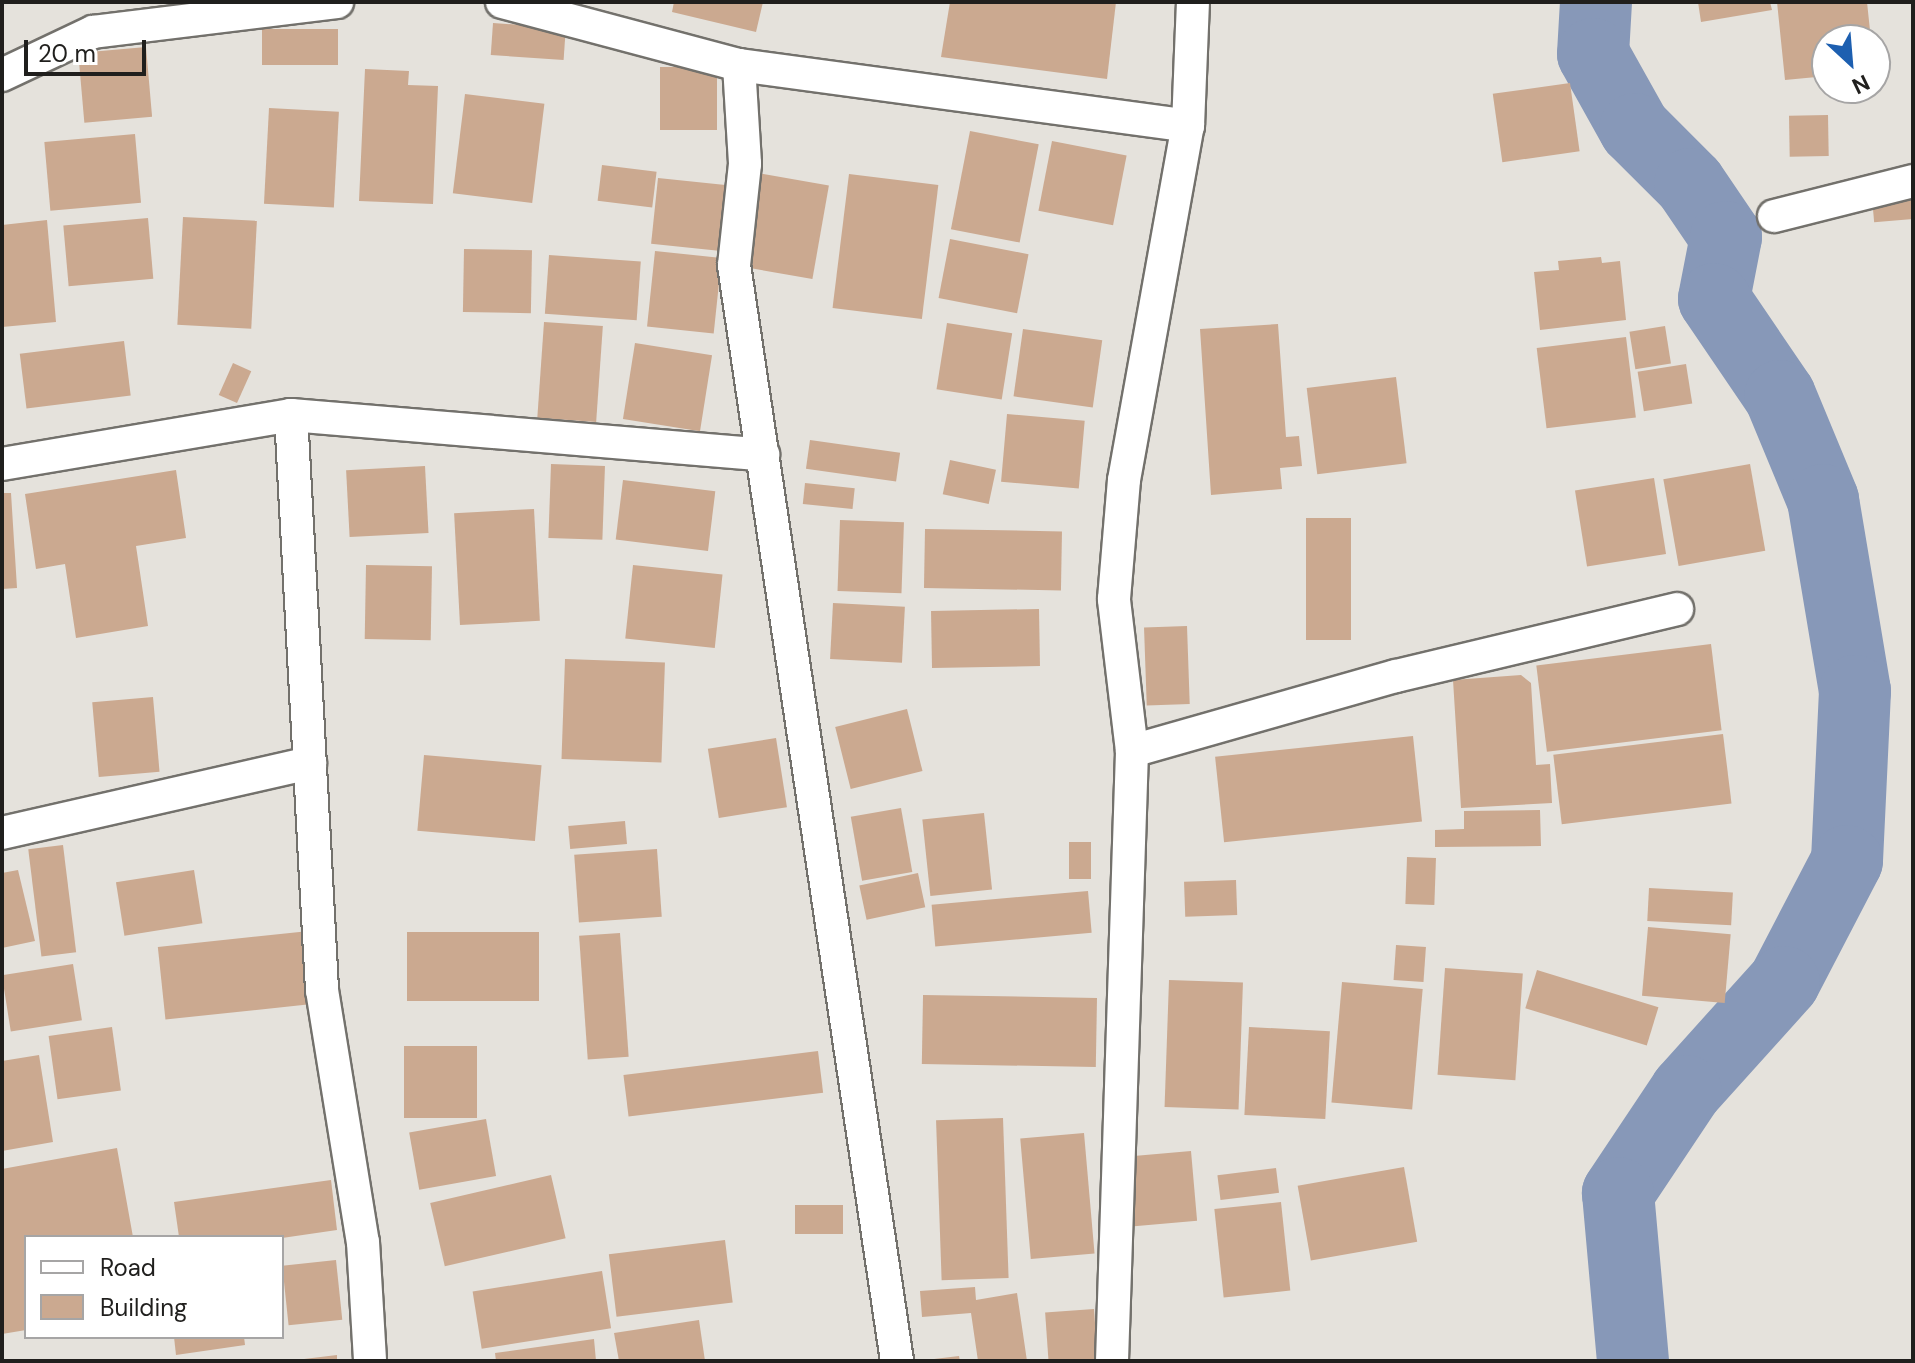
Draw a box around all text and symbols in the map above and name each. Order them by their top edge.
scale bar [28,24,150,74]
north arrow [1811,24,1891,104]
text: 20 m [38,38,96,69]
text: N [1847,68,1874,101]
legend [24,1235,284,1339]
text: Road [100,1252,156,1283]
text: Building [100,1292,187,1323]

